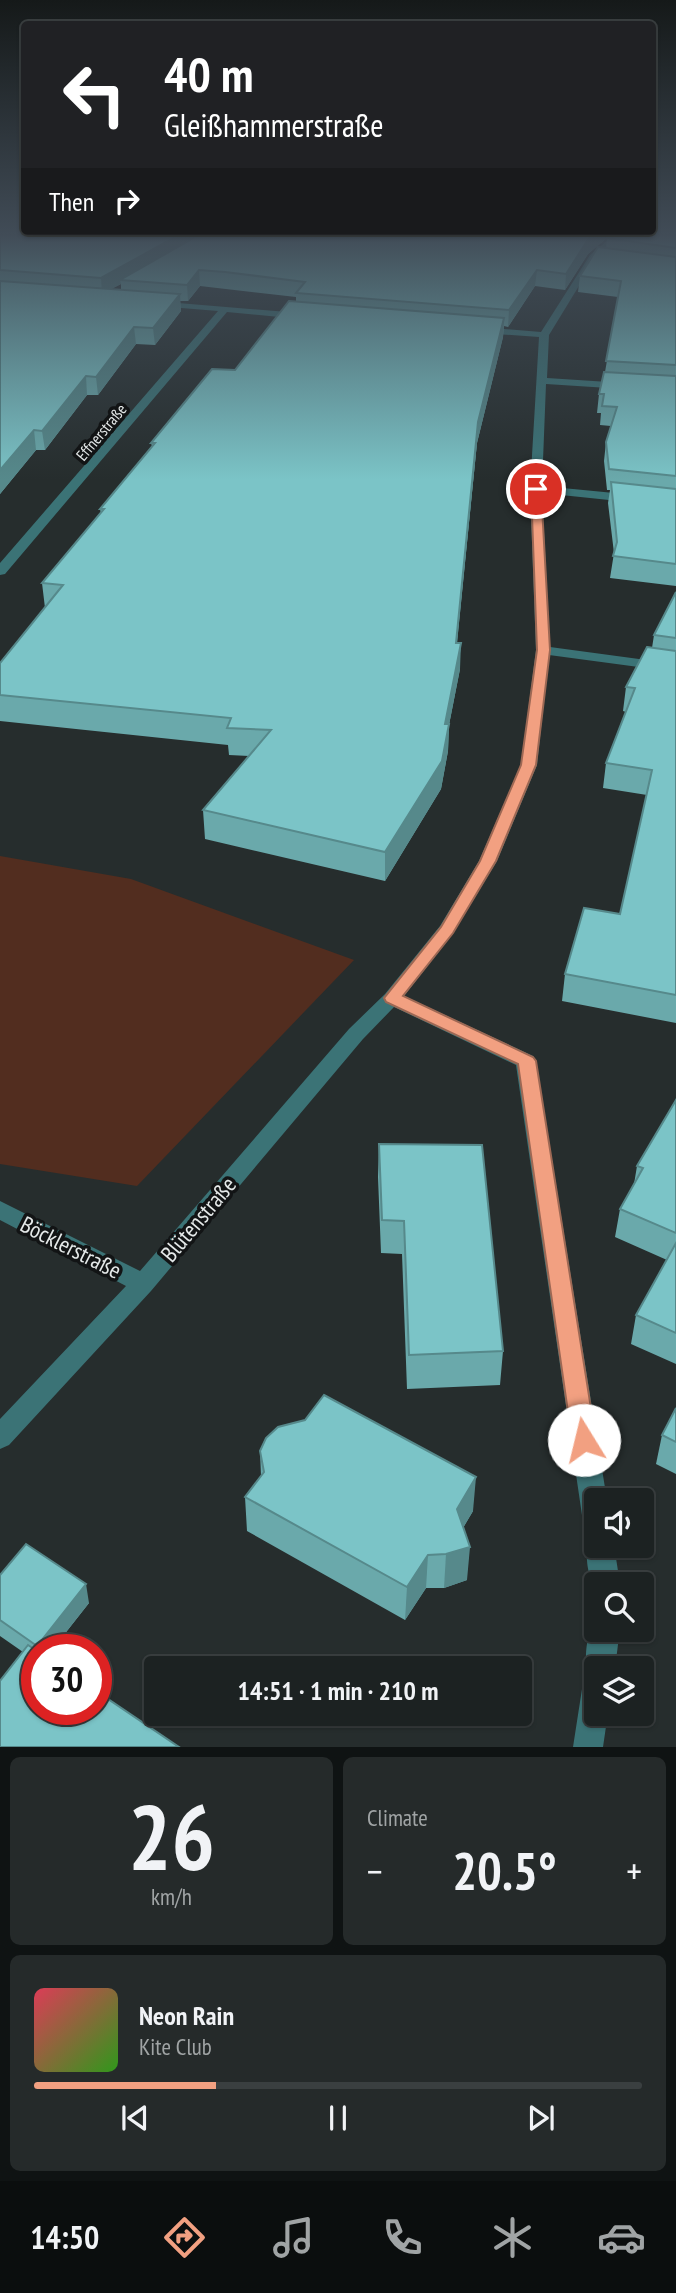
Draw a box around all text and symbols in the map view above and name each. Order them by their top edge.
text: 40 m [164,42,253,106]
icon: left [49,49,140,140]
text: Gleißhammerstraße [164,104,384,146]
icon: right [108,182,146,220]
text: Then [49,185,94,218]
street label: Effnerstraße [71,399,131,465]
pin [506,459,566,519]
icon: arrive [517,470,555,508]
street label: Blütenstraße [154,1171,242,1267]
street label: Böcklerstraße [16,1209,126,1285]
position arrow [547,1403,621,1477]
map controls [584,1488,654,1726]
button: sound [584,1488,654,1558]
button: search [584,1572,654,1642]
speed limit sign: 30 [21,1634,112,1725]
button: layers [584,1656,654,1726]
text: 14:51 · 1 min · 210 m [238,1674,438,1707]
text: 26 [128,1777,215,1895]
text: Climate [367,1803,428,1832]
text: 20.5° [452,1837,557,1904]
text: − [367,1846,383,1895]
text: + [626,1846,642,1895]
text: km/h [151,1882,192,1911]
text: Neon Rain [139,1999,234,2032]
text: Kite Club [139,2032,212,2061]
icon: previous [116,2099,154,2137]
icon: pause [319,2099,357,2137]
icon: next [522,2099,560,2137]
icon: directions [160,2213,209,2262]
icon: music [269,2213,318,2262]
icon: phone [378,2213,427,2262]
icon: climate [488,2213,537,2262]
icon: car [597,2213,646,2262]
text: 14:50 [30,2216,99,2258]

